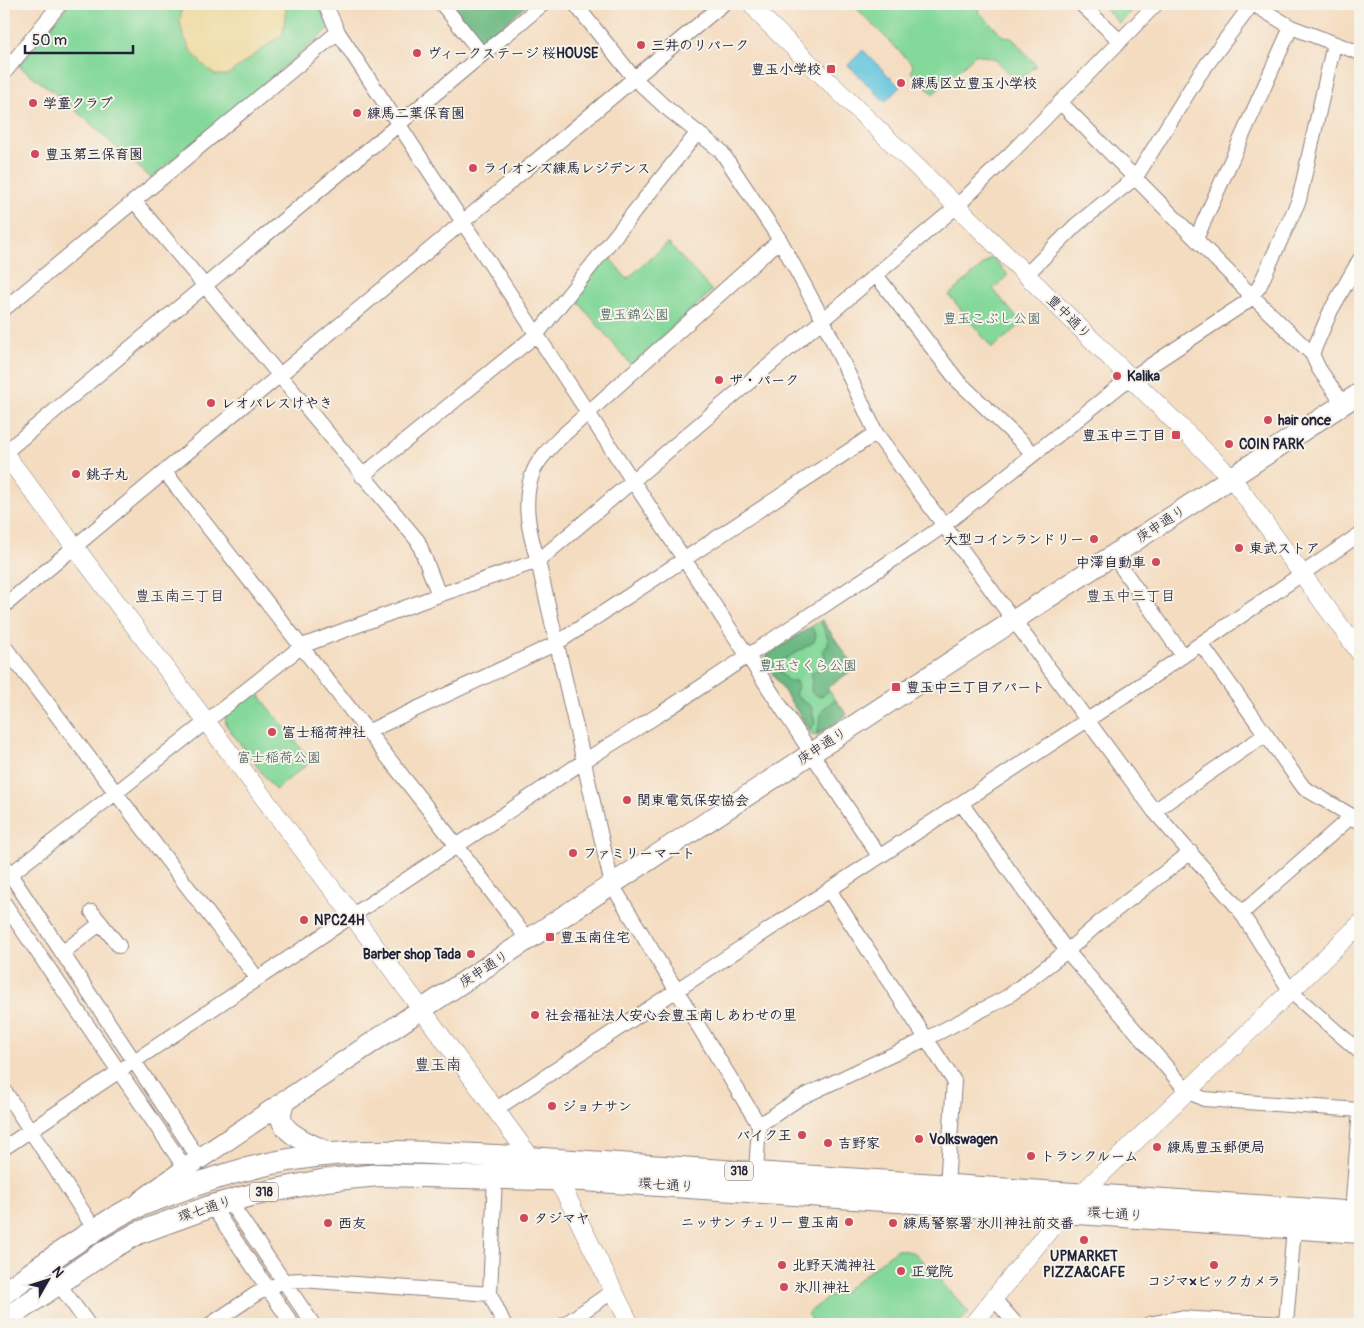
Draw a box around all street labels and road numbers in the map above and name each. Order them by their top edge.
street label: 豊中通り [1043,291,1095,343]
street label: 庚申通り [1133,502,1189,546]
street label: 庚申通り [794,724,850,768]
street label: 庚申通り [456,947,512,991]
road number: 318 [725,1162,753,1180]
street label: 環七通り [637,1175,695,1195]
road number: 318 [250,1182,278,1202]
street label: 環七通り [176,1192,234,1226]
street label: 環七通り [1086,1204,1144,1224]

